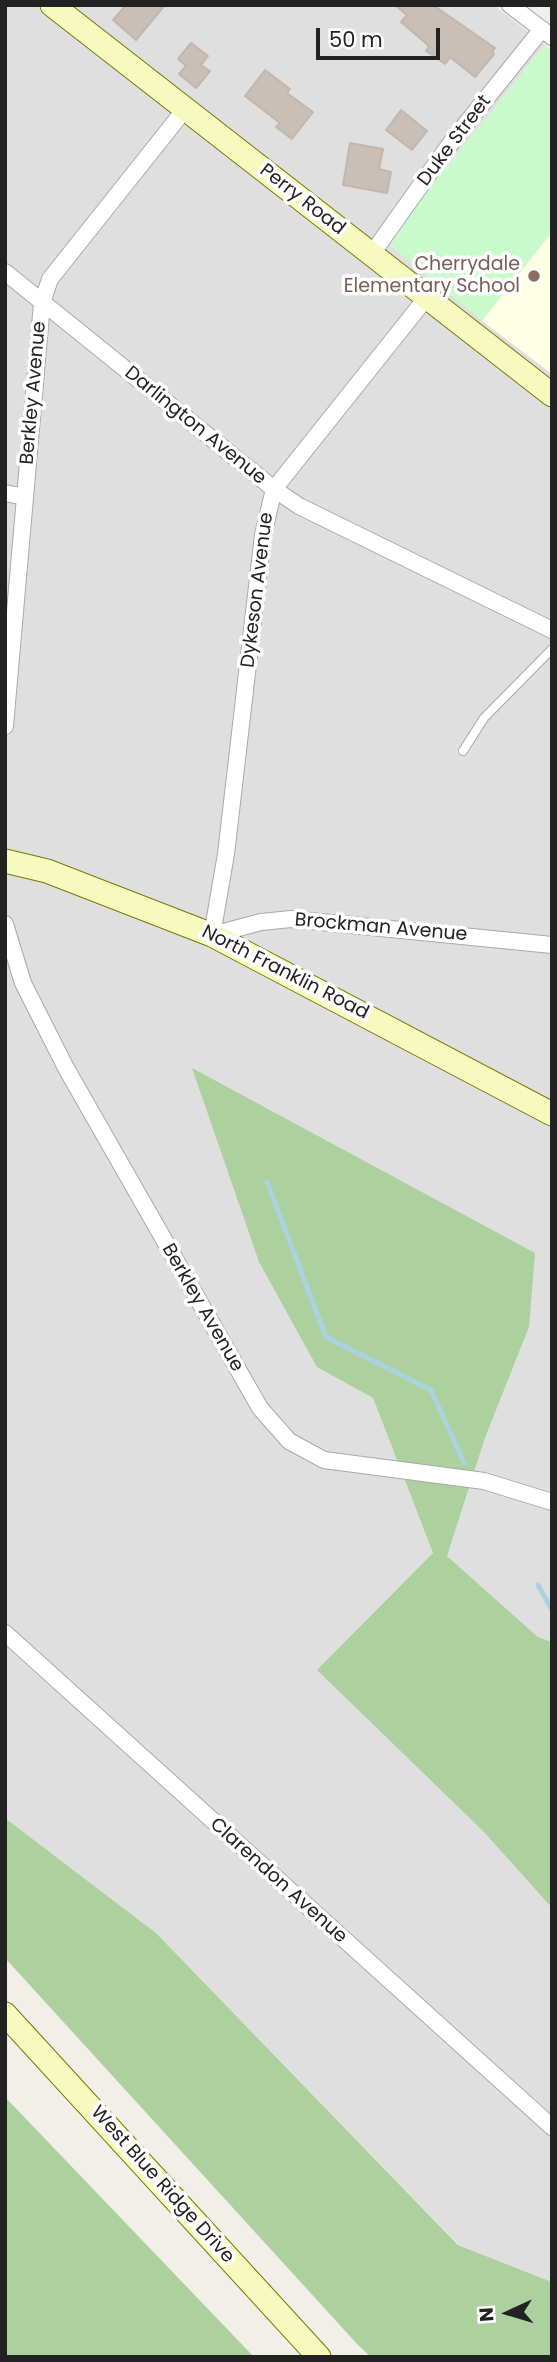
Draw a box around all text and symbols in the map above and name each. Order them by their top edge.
scale bar [319,14,443,58]
text: 50 m [329,25,383,54]
street label: Duke Street [413,91,497,191]
street label: Perry Road [255,160,349,240]
place label: Cherrydale Elementary School [344,254,520,298]
marker: Cherrydale Elementary School [526,268,542,284]
street label: Berkley Avenue [16,320,52,466]
street label: Darlington Avenue [120,362,270,490]
street label: Dykeson Avenue [237,511,279,669]
street label: Brockman Avenue [294,909,468,947]
street label: North Franklin Road [198,921,372,1025]
street label: Berkley Avenue [156,1240,248,1376]
street label: Clarendon Avenue [205,1813,351,1949]
street label: West Blue Ridge Drive [85,2102,239,2268]
north arrow [473,2278,543,2348]
text: N [473,2306,501,2323]

